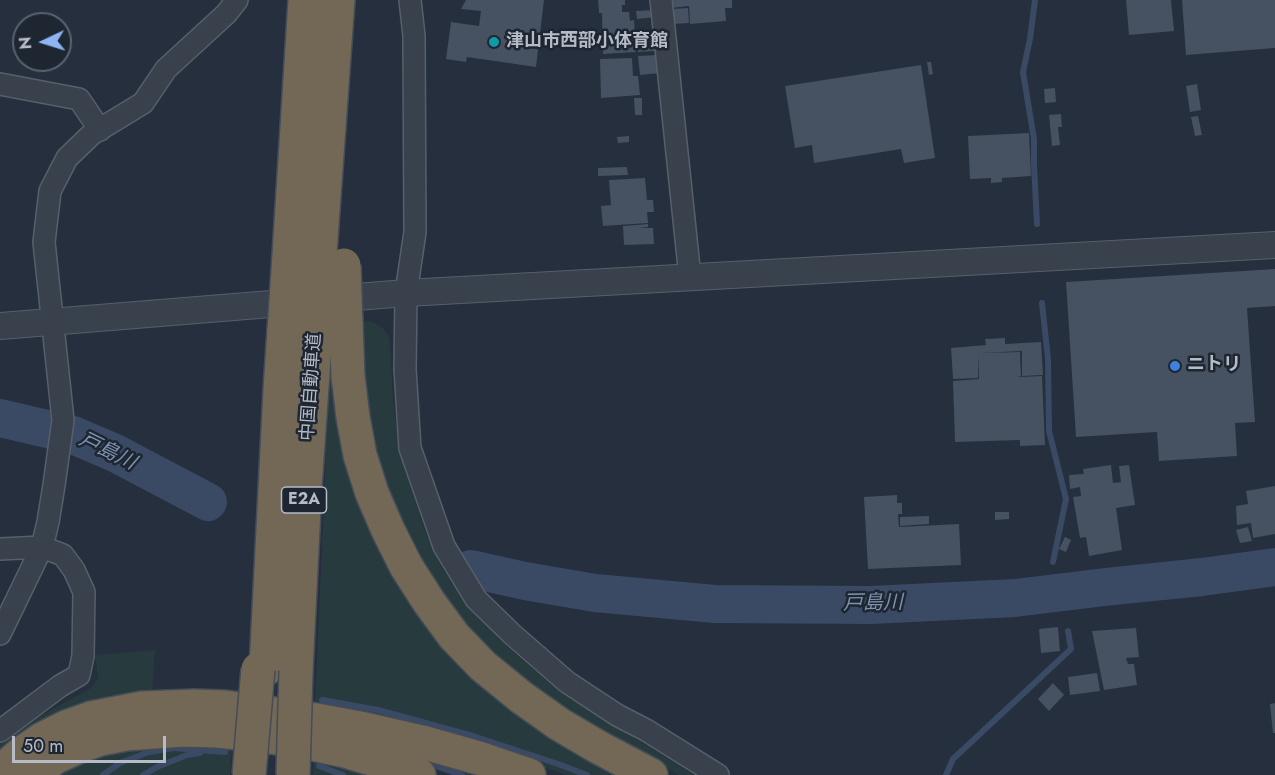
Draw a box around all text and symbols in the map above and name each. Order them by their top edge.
north arrow [12,12,72,72]
place label: 津山市西部小体育館 [506,31,668,53]
marker: 津山市西部小体育館 [487,35,501,49]
text: N [14,36,37,50]
street label: 中国自動車道 [297,332,327,442]
place label: ニトリ [1187,355,1241,377]
marker: ニトリ [1168,359,1182,373]
water label: 戸島川 [75,428,139,476]
road number: E2A [282,487,326,513]
water label: 戸島川 [843,591,903,617]
scale bar [15,724,170,762]
text: 50 m [23,733,63,759]

